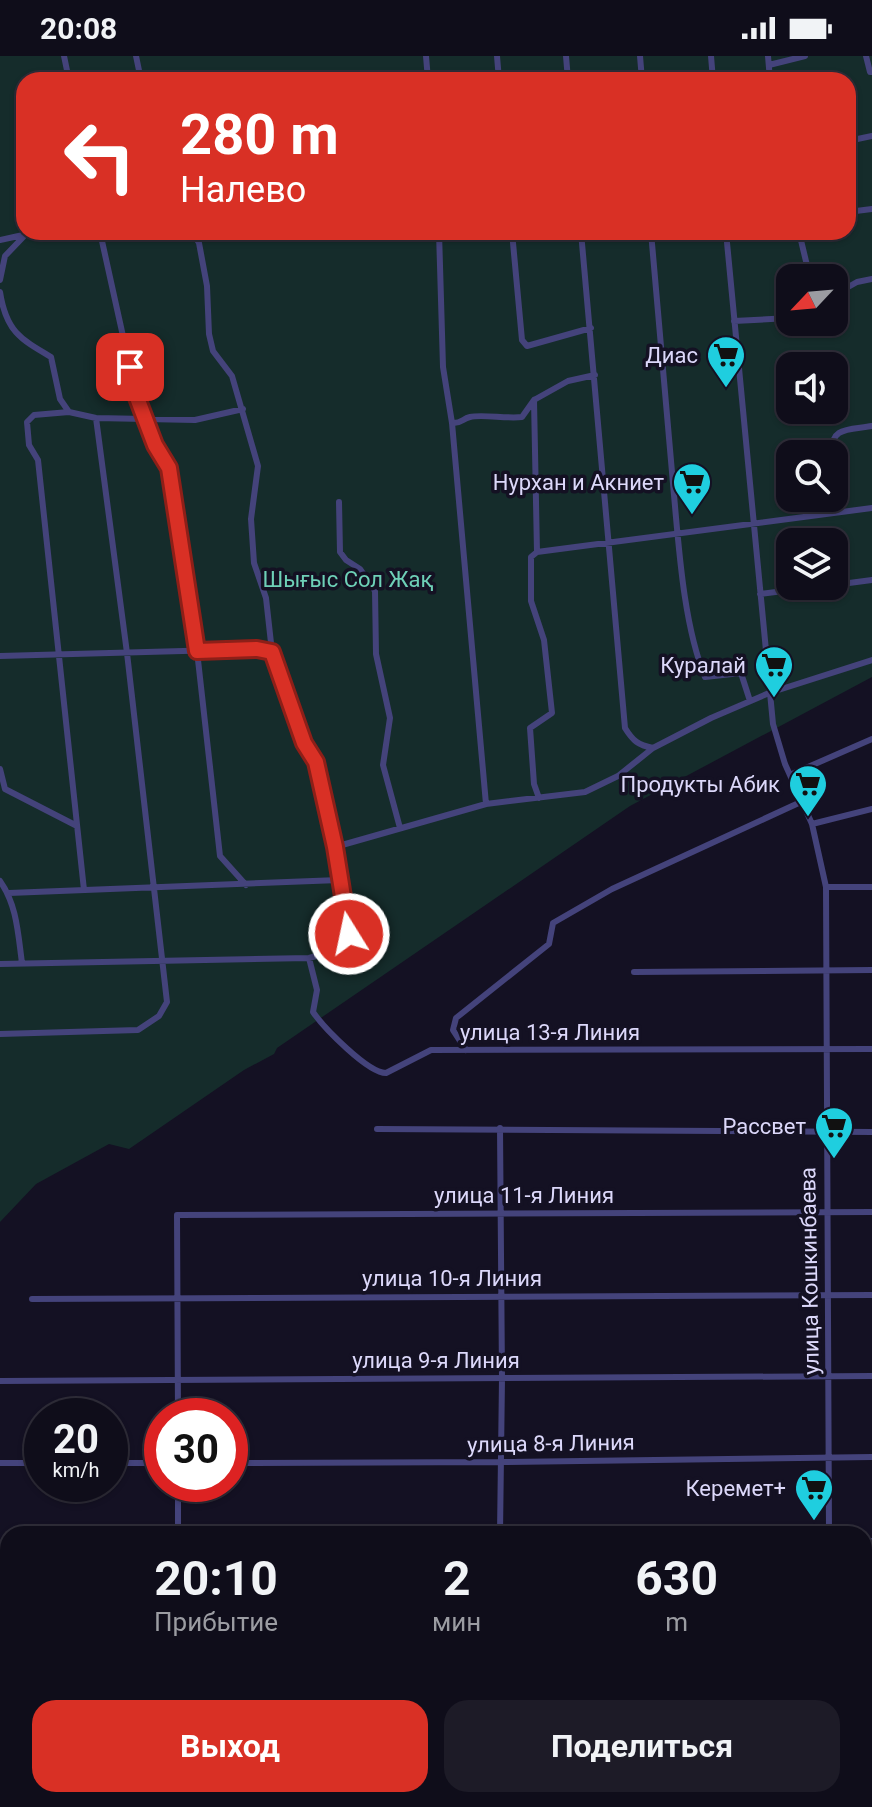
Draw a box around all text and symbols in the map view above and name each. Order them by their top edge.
text: 20:08 [40,11,117,46]
text: 280 m [180,102,339,168]
icon: left [48,104,152,208]
text: Налево [180,169,306,211]
north arrow [776,264,848,336]
map controls [776,264,848,600]
pin [96,333,164,401]
supermarket icon: Диас [705,334,747,389]
place label: Диас [645,343,698,368]
icon: arrive [108,345,152,389]
button: sound [776,352,848,424]
button: search [776,440,848,512]
supermarket icon: Нурхан и Акниет [671,461,713,516]
place label: Нурхан и Акниет [493,470,664,495]
button: layers [776,528,848,600]
park label: Шығыс Сол Жақ [263,567,433,592]
supermarket icon: Куралай [753,644,795,699]
place label: Куралай [660,653,746,678]
supermarket icon: Продукты Абик [787,763,829,818]
place label: Продукты Абик [621,772,780,797]
position arrow [307,892,391,976]
street label: улица 13-я Линия [460,1020,640,1045]
supermarket icon: Рассвет [813,1105,855,1160]
place label: Рассвет [723,1114,806,1139]
street label: улица Кошкинбаева [795,1167,824,1375]
street label: улица 11-я Линия [434,1183,614,1208]
street label: улица 10-я Линия [362,1266,542,1291]
street label: улица 9-я Линия [352,1348,520,1373]
speed limit sign: 30 [144,1398,248,1502]
text: 20 [53,1416,99,1463]
street label: улица 8-я Линия [467,1430,635,1457]
text: km/h [53,1458,99,1482]
supermarket icon: Керемет+ [793,1467,835,1522]
place label: Керемет+ [686,1476,786,1501]
text: 20:10 [154,1550,278,1607]
text: 2 [443,1550,470,1607]
text: 630 [635,1550,718,1607]
text: Прибытие [154,1607,278,1637]
text: мин [432,1607,481,1637]
text: m [665,1607,688,1637]
button: Выход [32,1700,428,1792]
button: Поделиться [444,1700,840,1792]

